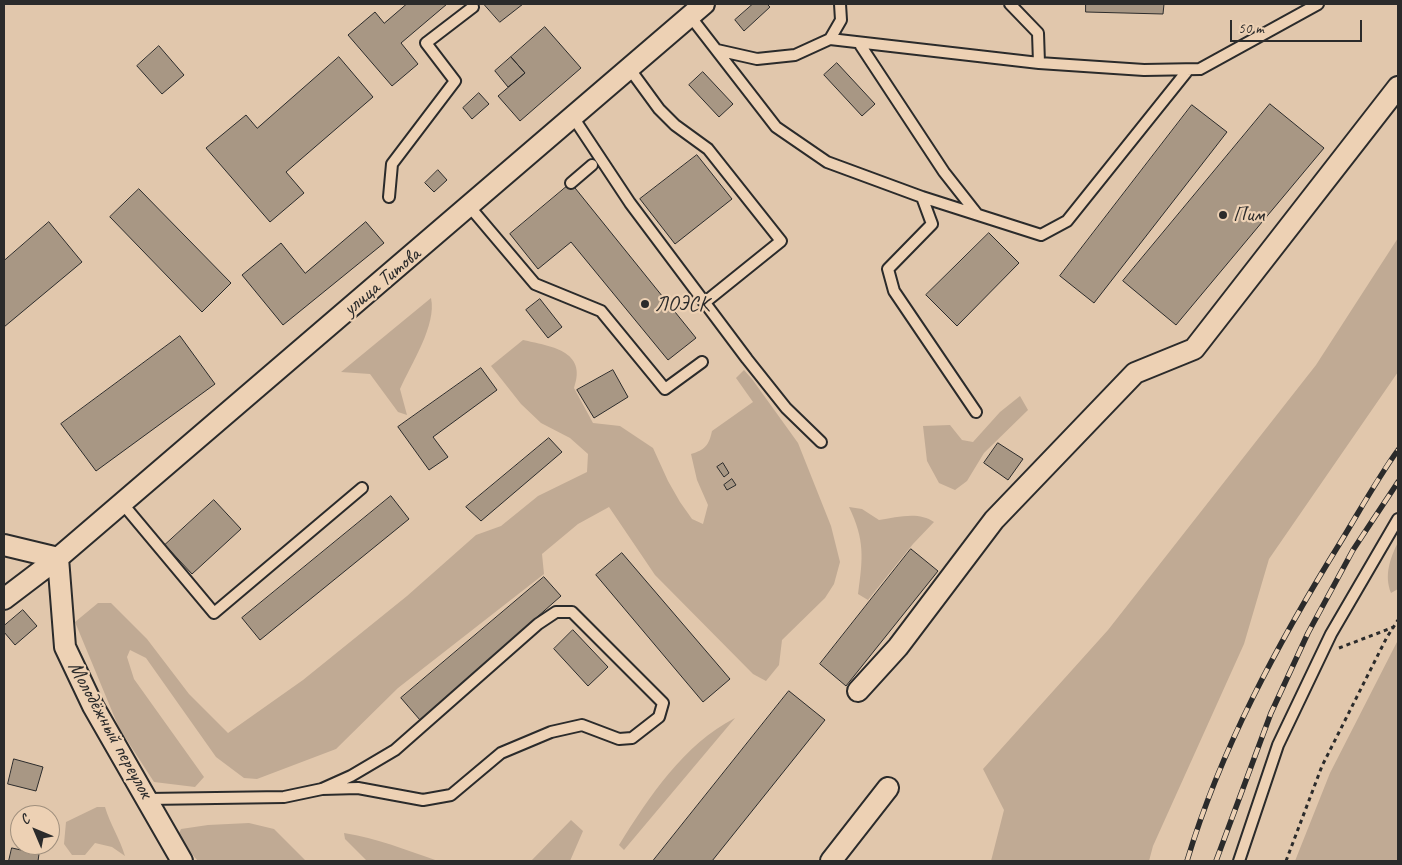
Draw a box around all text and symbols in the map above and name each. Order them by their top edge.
scale bar [1232,10,1364,42]
text: 50 m [1238,19,1264,38]
place label: Пим [1233,202,1264,228]
marker: Пим [1217,209,1229,221]
street label: улица Титова [338,242,426,322]
place label: ЛОЭСК [655,291,709,317]
marker: ЛОЭСК [639,298,651,310]
street label: Молодёжный переулок [62,657,158,803]
north arrow [10,805,60,855]
text: С [16,811,33,828]

